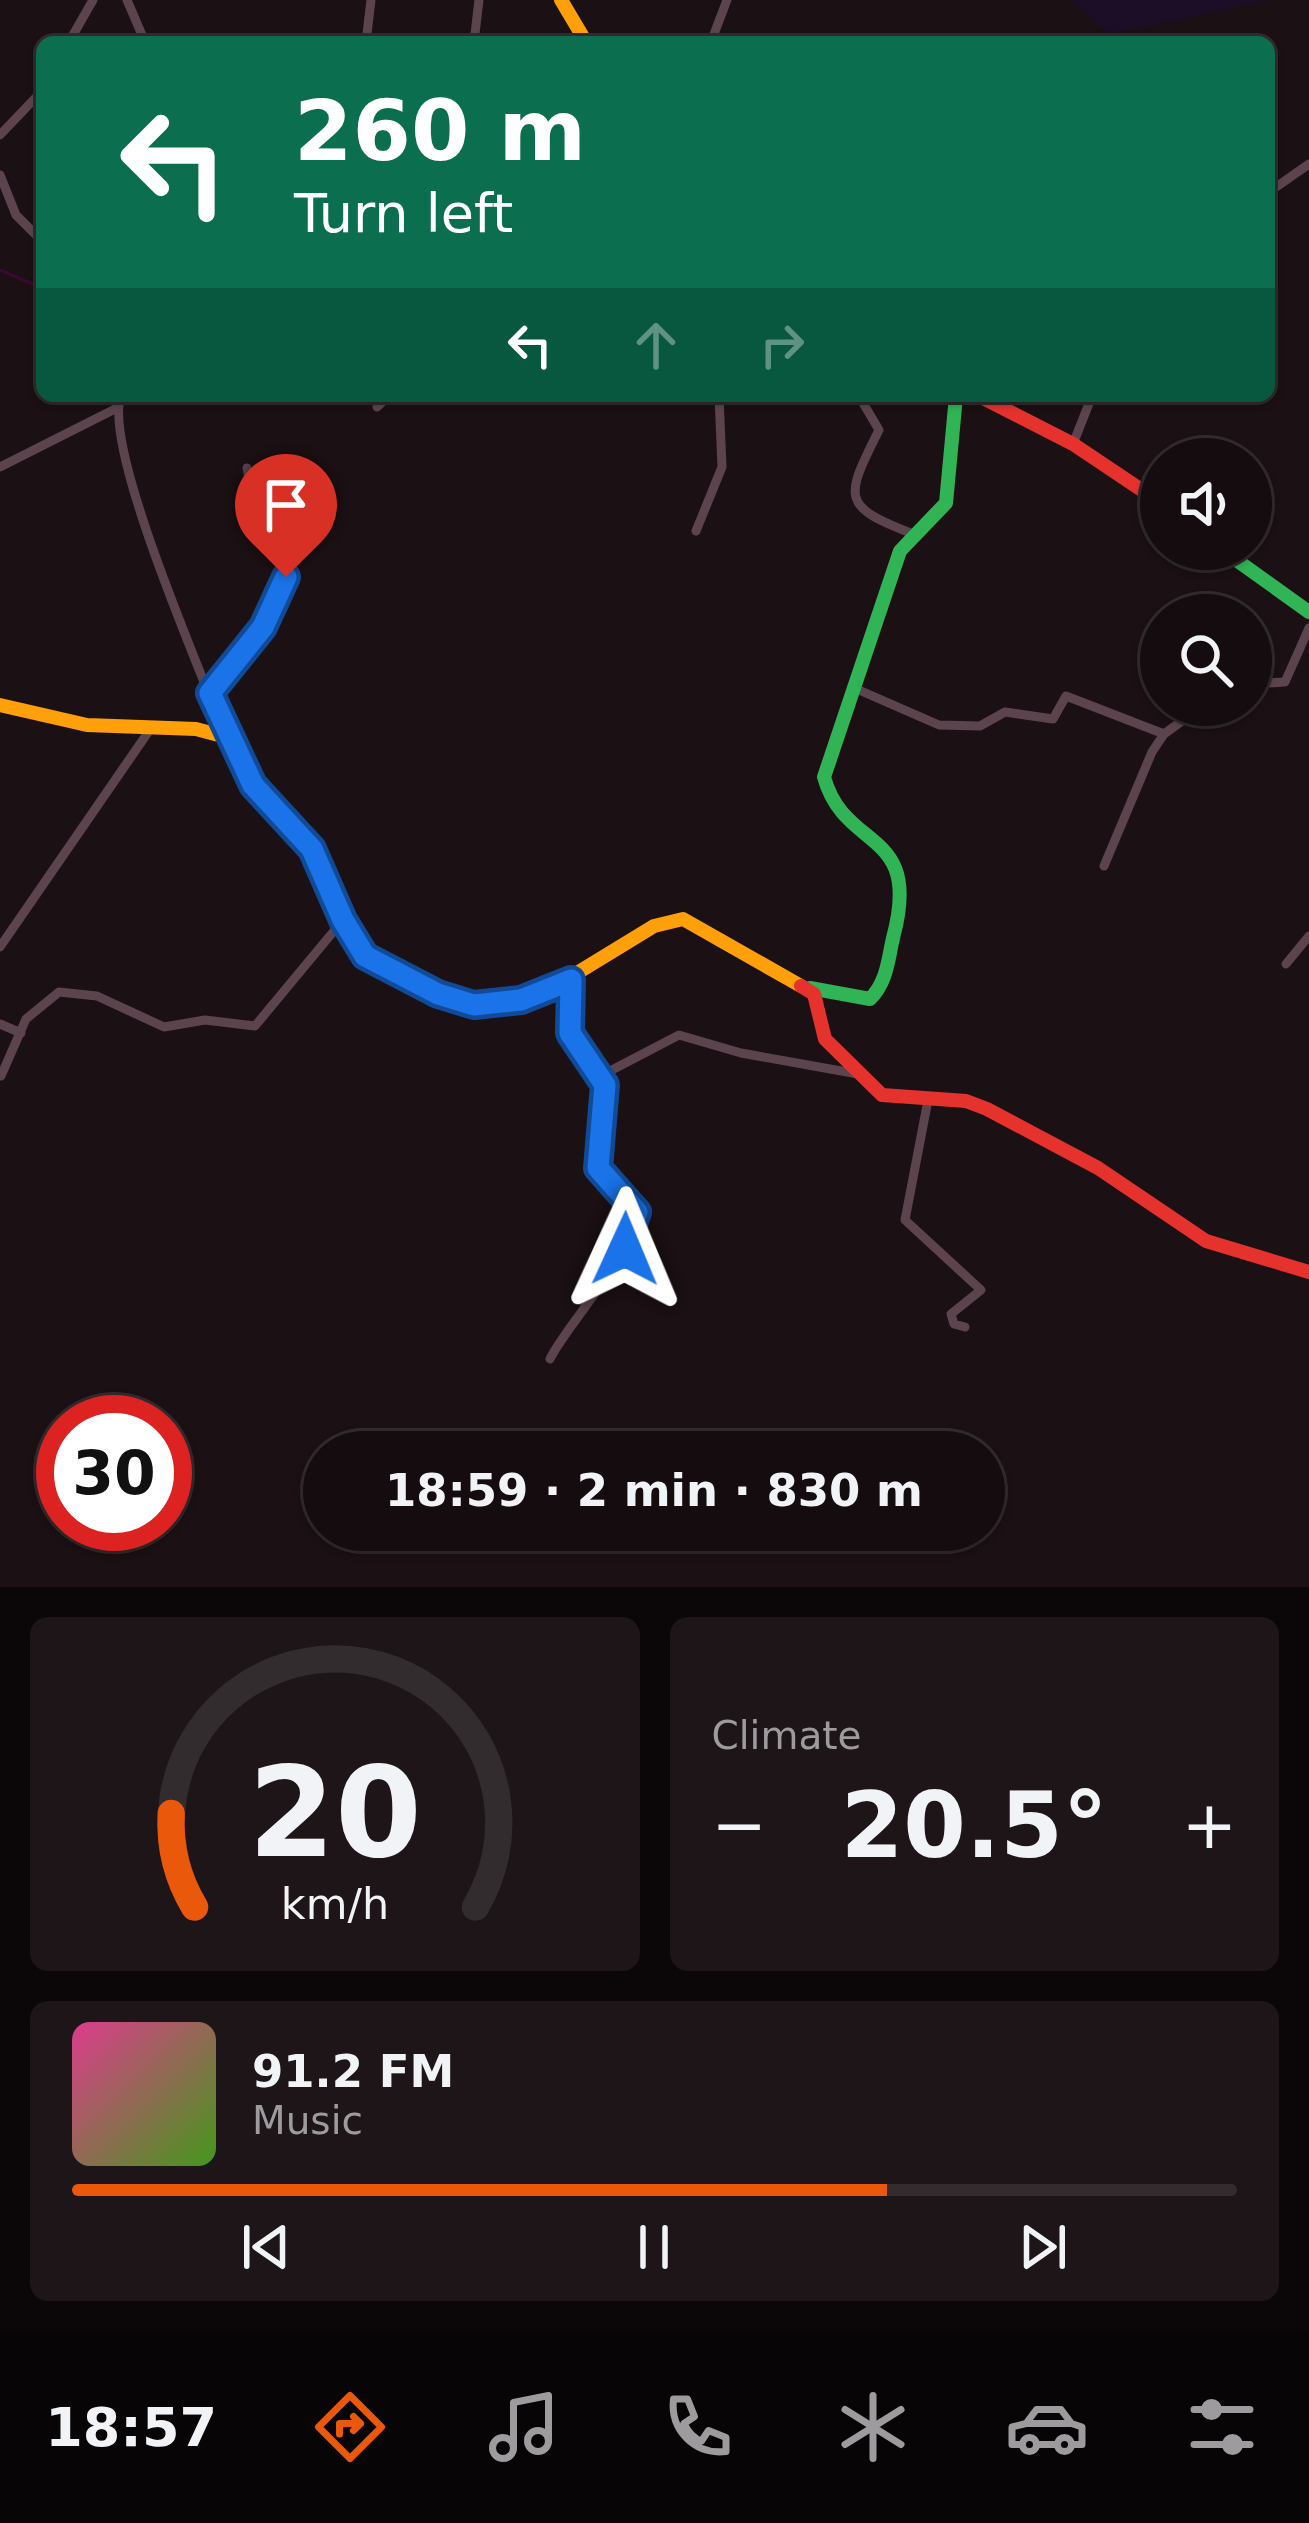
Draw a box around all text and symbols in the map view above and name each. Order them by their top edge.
text: 260 m [294,82,586,180]
icon: left [96,84,252,240]
text: Turn left [294,182,513,245]
icon: left [497,312,563,378]
icon: ahead [623,312,689,378]
icon: right [749,312,815,378]
map controls [1140,438,1272,726]
button: sound [1140,438,1272,570]
pin [235,454,337,577]
icon: arrive [253,472,319,538]
button: search [1140,594,1272,726]
position arrow [562,1186,688,1312]
speed limit sign: 30 [36,1395,192,1551]
text: 18:59 · 2 min · 830 m [385,1464,923,1517]
text: Climate [712,1713,862,1758]
text: 20 [248,1740,422,1885]
text: 20.5° [841,1773,1108,1878]
text: − [712,1787,767,1864]
text: + [1182,1787,1237,1864]
text: km/h [281,1879,389,1929]
text: 91.2 FM [252,2045,454,2098]
text: Music [252,2098,363,2143]
icon: previous [233,2214,299,2280]
icon: pause [621,2214,687,2280]
icon: next [1010,2214,1076,2280]
icon: directions [308,2385,392,2469]
icon: music [482,2385,566,2469]
icon: phone [656,2385,740,2469]
icon: climate [831,2385,915,2469]
icon: car [1005,2385,1089,2469]
icon: filters [1180,2385,1264,2469]
text: 18:57 [45,2396,217,2459]

